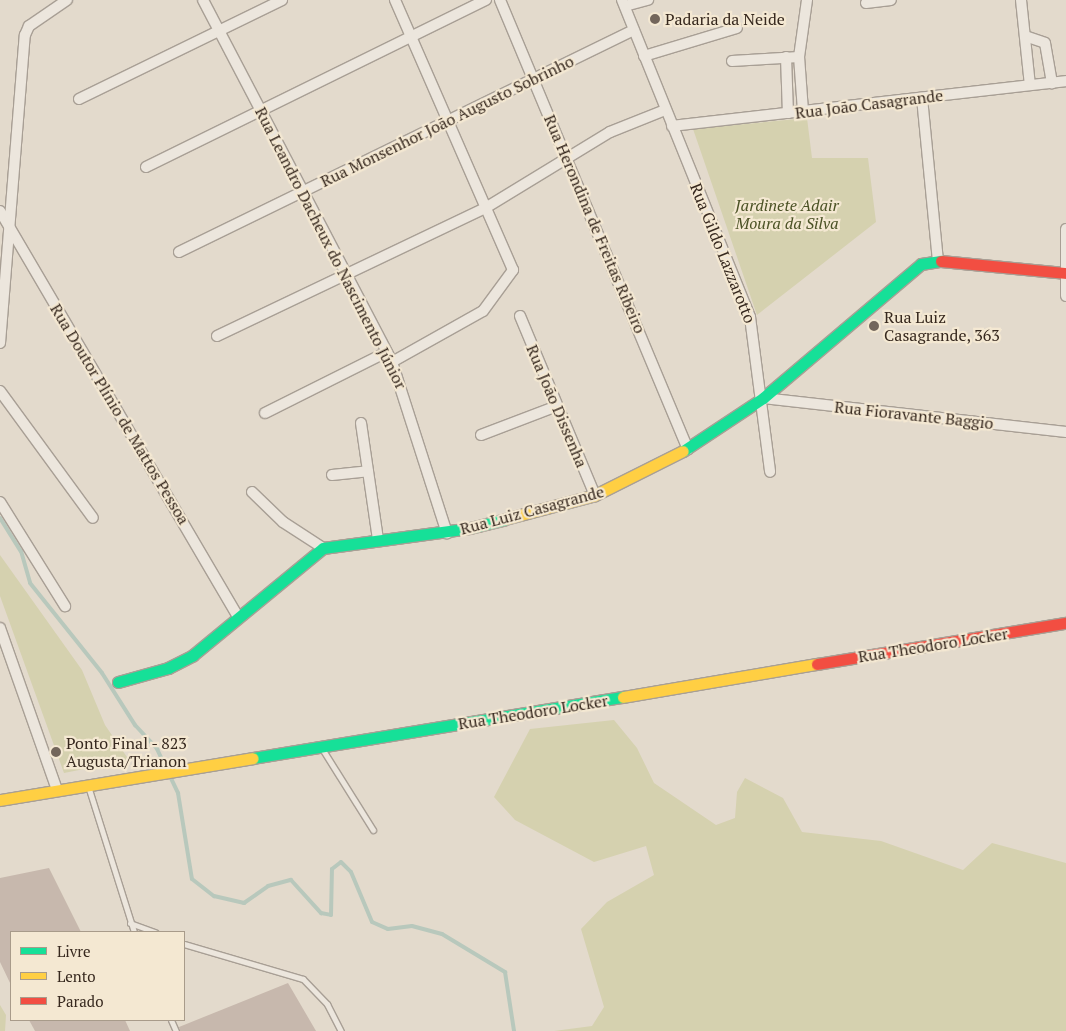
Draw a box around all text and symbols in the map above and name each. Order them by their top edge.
place label: Padaria da Neide [665,9,785,29]
marker: Padaria da Neide [649,13,661,25]
street label: Rua Monsenhor João Augusto Sobrinho [317,51,577,191]
street label: Rua João Casagrande [794,85,944,123]
street label: Rua Leandro Dacheux do Nascimento Júnior [251,104,411,392]
street label: Rua Herondina de Freitas Ribeiro [540,112,650,336]
street label: Rua Gildo Lazzarotto [686,180,760,326]
park label: Jardinete Adair Moura da Silva [735,195,839,233]
street label: Rua Doutor Plínio de Mattos Pessoa [46,300,194,528]
place label: Rua Luiz Casagrande, 363 [884,307,1000,345]
marker: Rua Luiz Casagrande, 363 [868,320,880,332]
street label: Rua João Dissenha [522,342,592,470]
street label: Rua Fioravante Baggio [833,397,995,433]
street label: Rua Luiz Casagrande [458,482,606,538]
street label: Rua Theodoro Locker [857,624,1009,666]
street label: Rua Theodoro Locker [457,691,609,733]
place label: Ponto Final - 823 Augusta/Trianon [66,733,188,771]
marker: Ponto Final - 823 Augusta/Trianon [50,746,62,758]
legend [10,931,185,1021]
text: Livre [57,941,91,961]
text: Lento [57,966,96,986]
text: Parado [57,991,103,1011]

